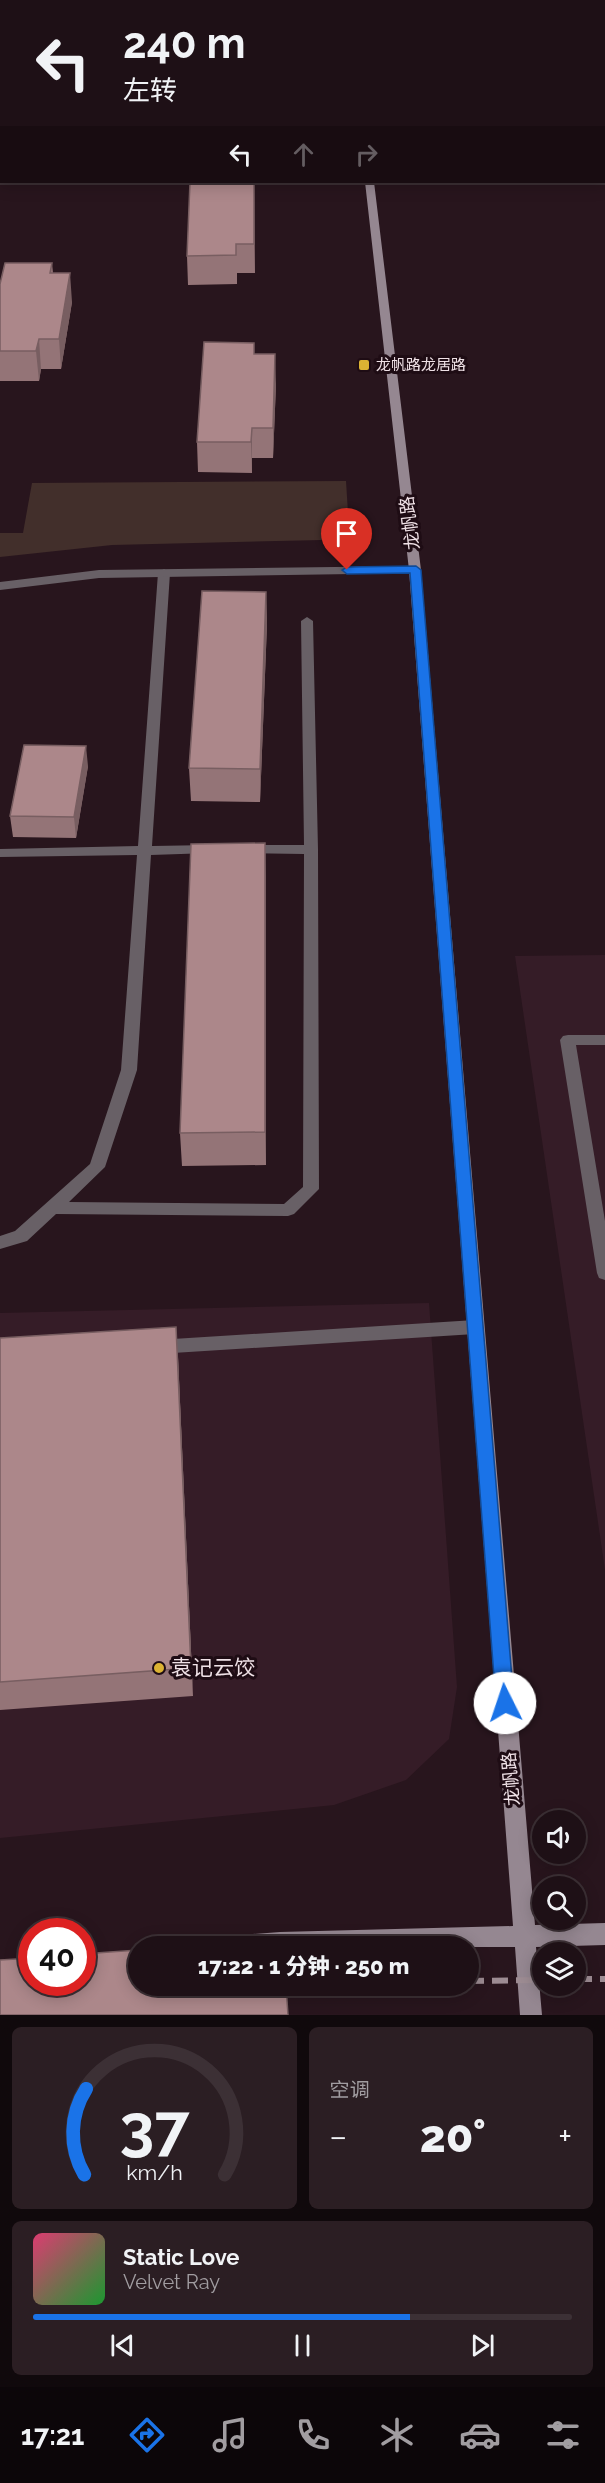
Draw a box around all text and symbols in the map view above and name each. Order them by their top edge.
text: 240 m [123,19,246,68]
icon: left [24,24,102,102]
text: 左转 [123,75,177,106]
icon: left [224,138,257,171]
icon: ahead [287,138,320,171]
icon: right [350,138,383,171]
place label: 龙帆路龙居路 [376,356,466,374]
marker: 龙帆路龙居路 [357,358,371,372]
street label: 龙帆路 [396,495,423,551]
pin [321,508,372,570]
icon: arrive [330,517,363,550]
place label: 袁记云饺 [171,1655,255,1680]
marker: 袁记云饺 [152,1661,166,1675]
position arrow [473,1671,537,1735]
street label: 龙帆路 [498,1751,523,1807]
map controls [532,1810,586,1996]
button: sound [532,1810,586,1864]
button: search [532,1876,586,1930]
speed limit sign: 40 [18,1918,96,1996]
button: layers [532,1942,586,1996]
text: 17:22 · 1 分钟 · 250 m [198,1953,409,1979]
text: 空调 [330,2078,370,2102]
text: 37 [119,2090,190,2164]
text: 20° [420,2110,486,2163]
text: − [330,2117,347,2156]
text: + [558,2117,572,2156]
text: km/h [126,2160,183,2185]
text: Static Love [123,2244,240,2270]
text: Velvet Ray [123,2270,220,2294]
icon: previous [106,2329,139,2362]
icon: pause [286,2329,319,2362]
icon: next [466,2329,499,2362]
icon: directions [126,2414,168,2456]
icon: music [209,2414,251,2456]
icon: phone [292,2414,334,2456]
icon: climate [376,2414,418,2456]
icon: car [459,2414,501,2456]
icon: filters [542,2414,584,2456]
text: 17:21 [21,2420,84,2451]

